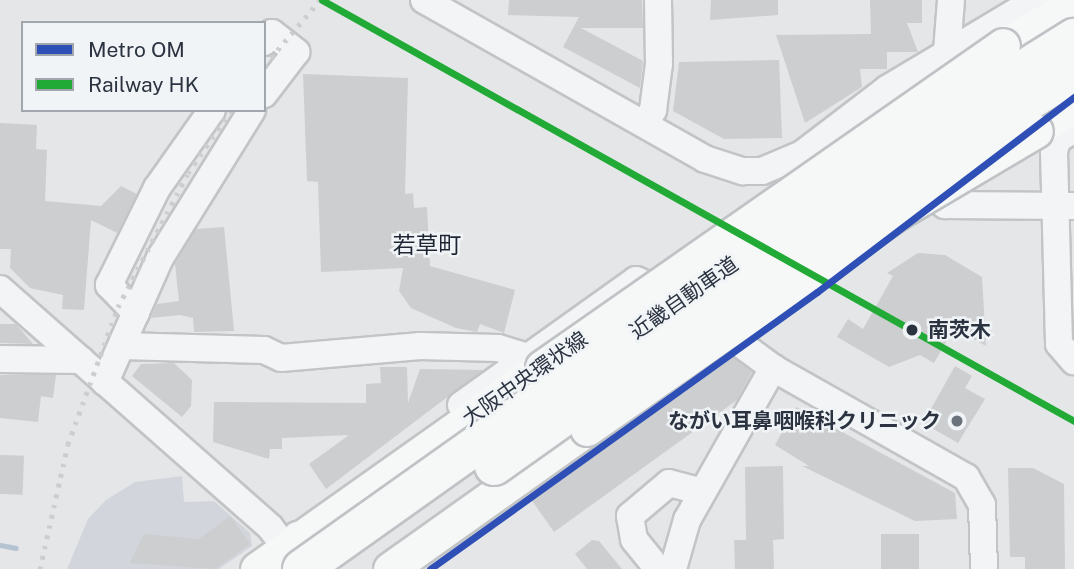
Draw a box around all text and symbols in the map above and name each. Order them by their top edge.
legend [21,21,266,112]
text: Metro OM [88,37,185,62]
text: Railway HK [88,72,199,97]
district label: 若草町 [393,231,461,259]
street label: 近畿自動車道 [625,252,743,344]
place label: 南茨木 [928,317,991,343]
marker: 南茨木 [902,320,922,340]
street label: 大阪中央環状線 [458,327,592,431]
place label: ながい耳鼻咽喉科クリニック [668,408,941,434]
marker: ながい耳鼻咽喉科クリニック [947,411,967,431]

